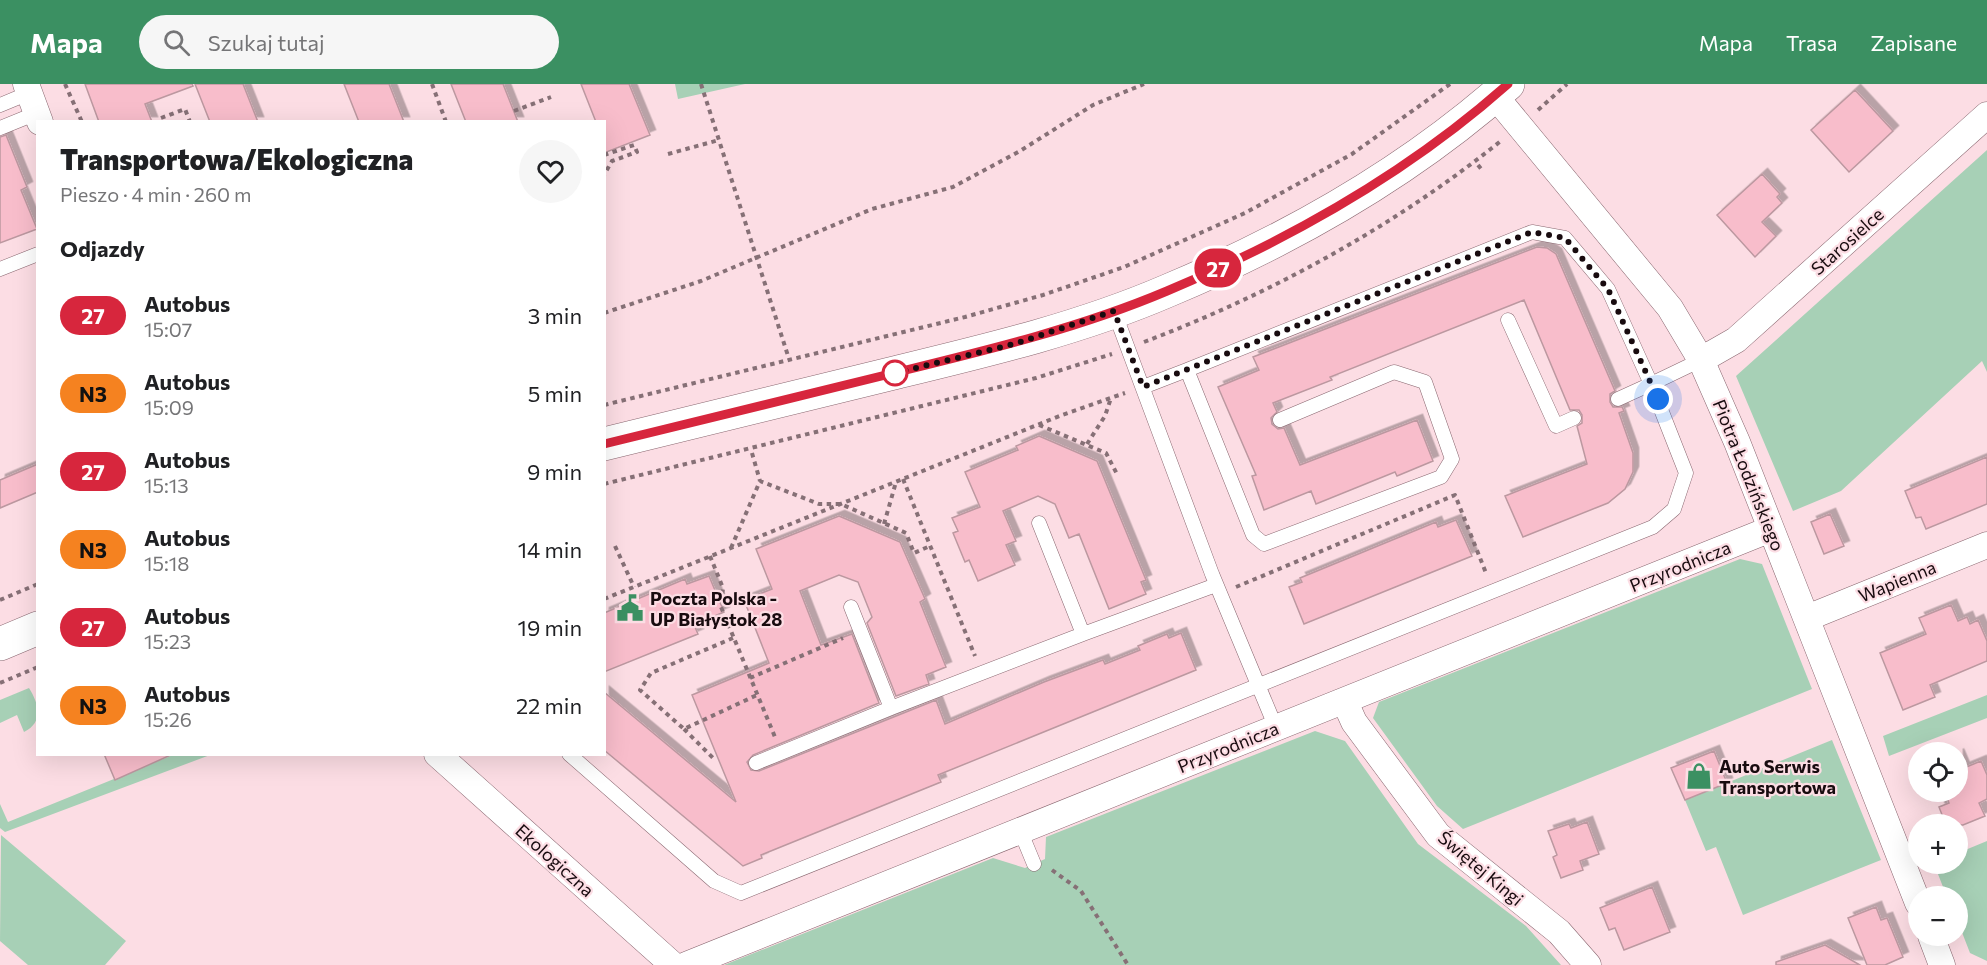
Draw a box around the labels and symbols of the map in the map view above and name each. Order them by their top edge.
street label: Starosielce [1806,203,1888,279]
line badge: 27 [1191,248,1245,288]
unlabelled marker [882,360,908,386]
your location [1643,384,1673,414]
street label: Piotra Łodzińskiego [1709,396,1789,554]
street label: Przyrodnicza [1626,536,1734,596]
street label: Wapienna [1855,556,1939,606]
place label: Poczta Polska - UP Białystok 28 [650,587,782,630]
public building icon: Poczta Polska - UP Białystok 28 [615,593,645,623]
street label: Przyrodnicza [1174,717,1282,777]
place label: Auto Serwis Transportowa [1719,755,1836,798]
shop icon: Auto Serwis Transportowa [1684,761,1714,791]
street label: Ekologiczna [511,819,599,901]
street label: Świętej Kingi [1434,826,1528,910]

